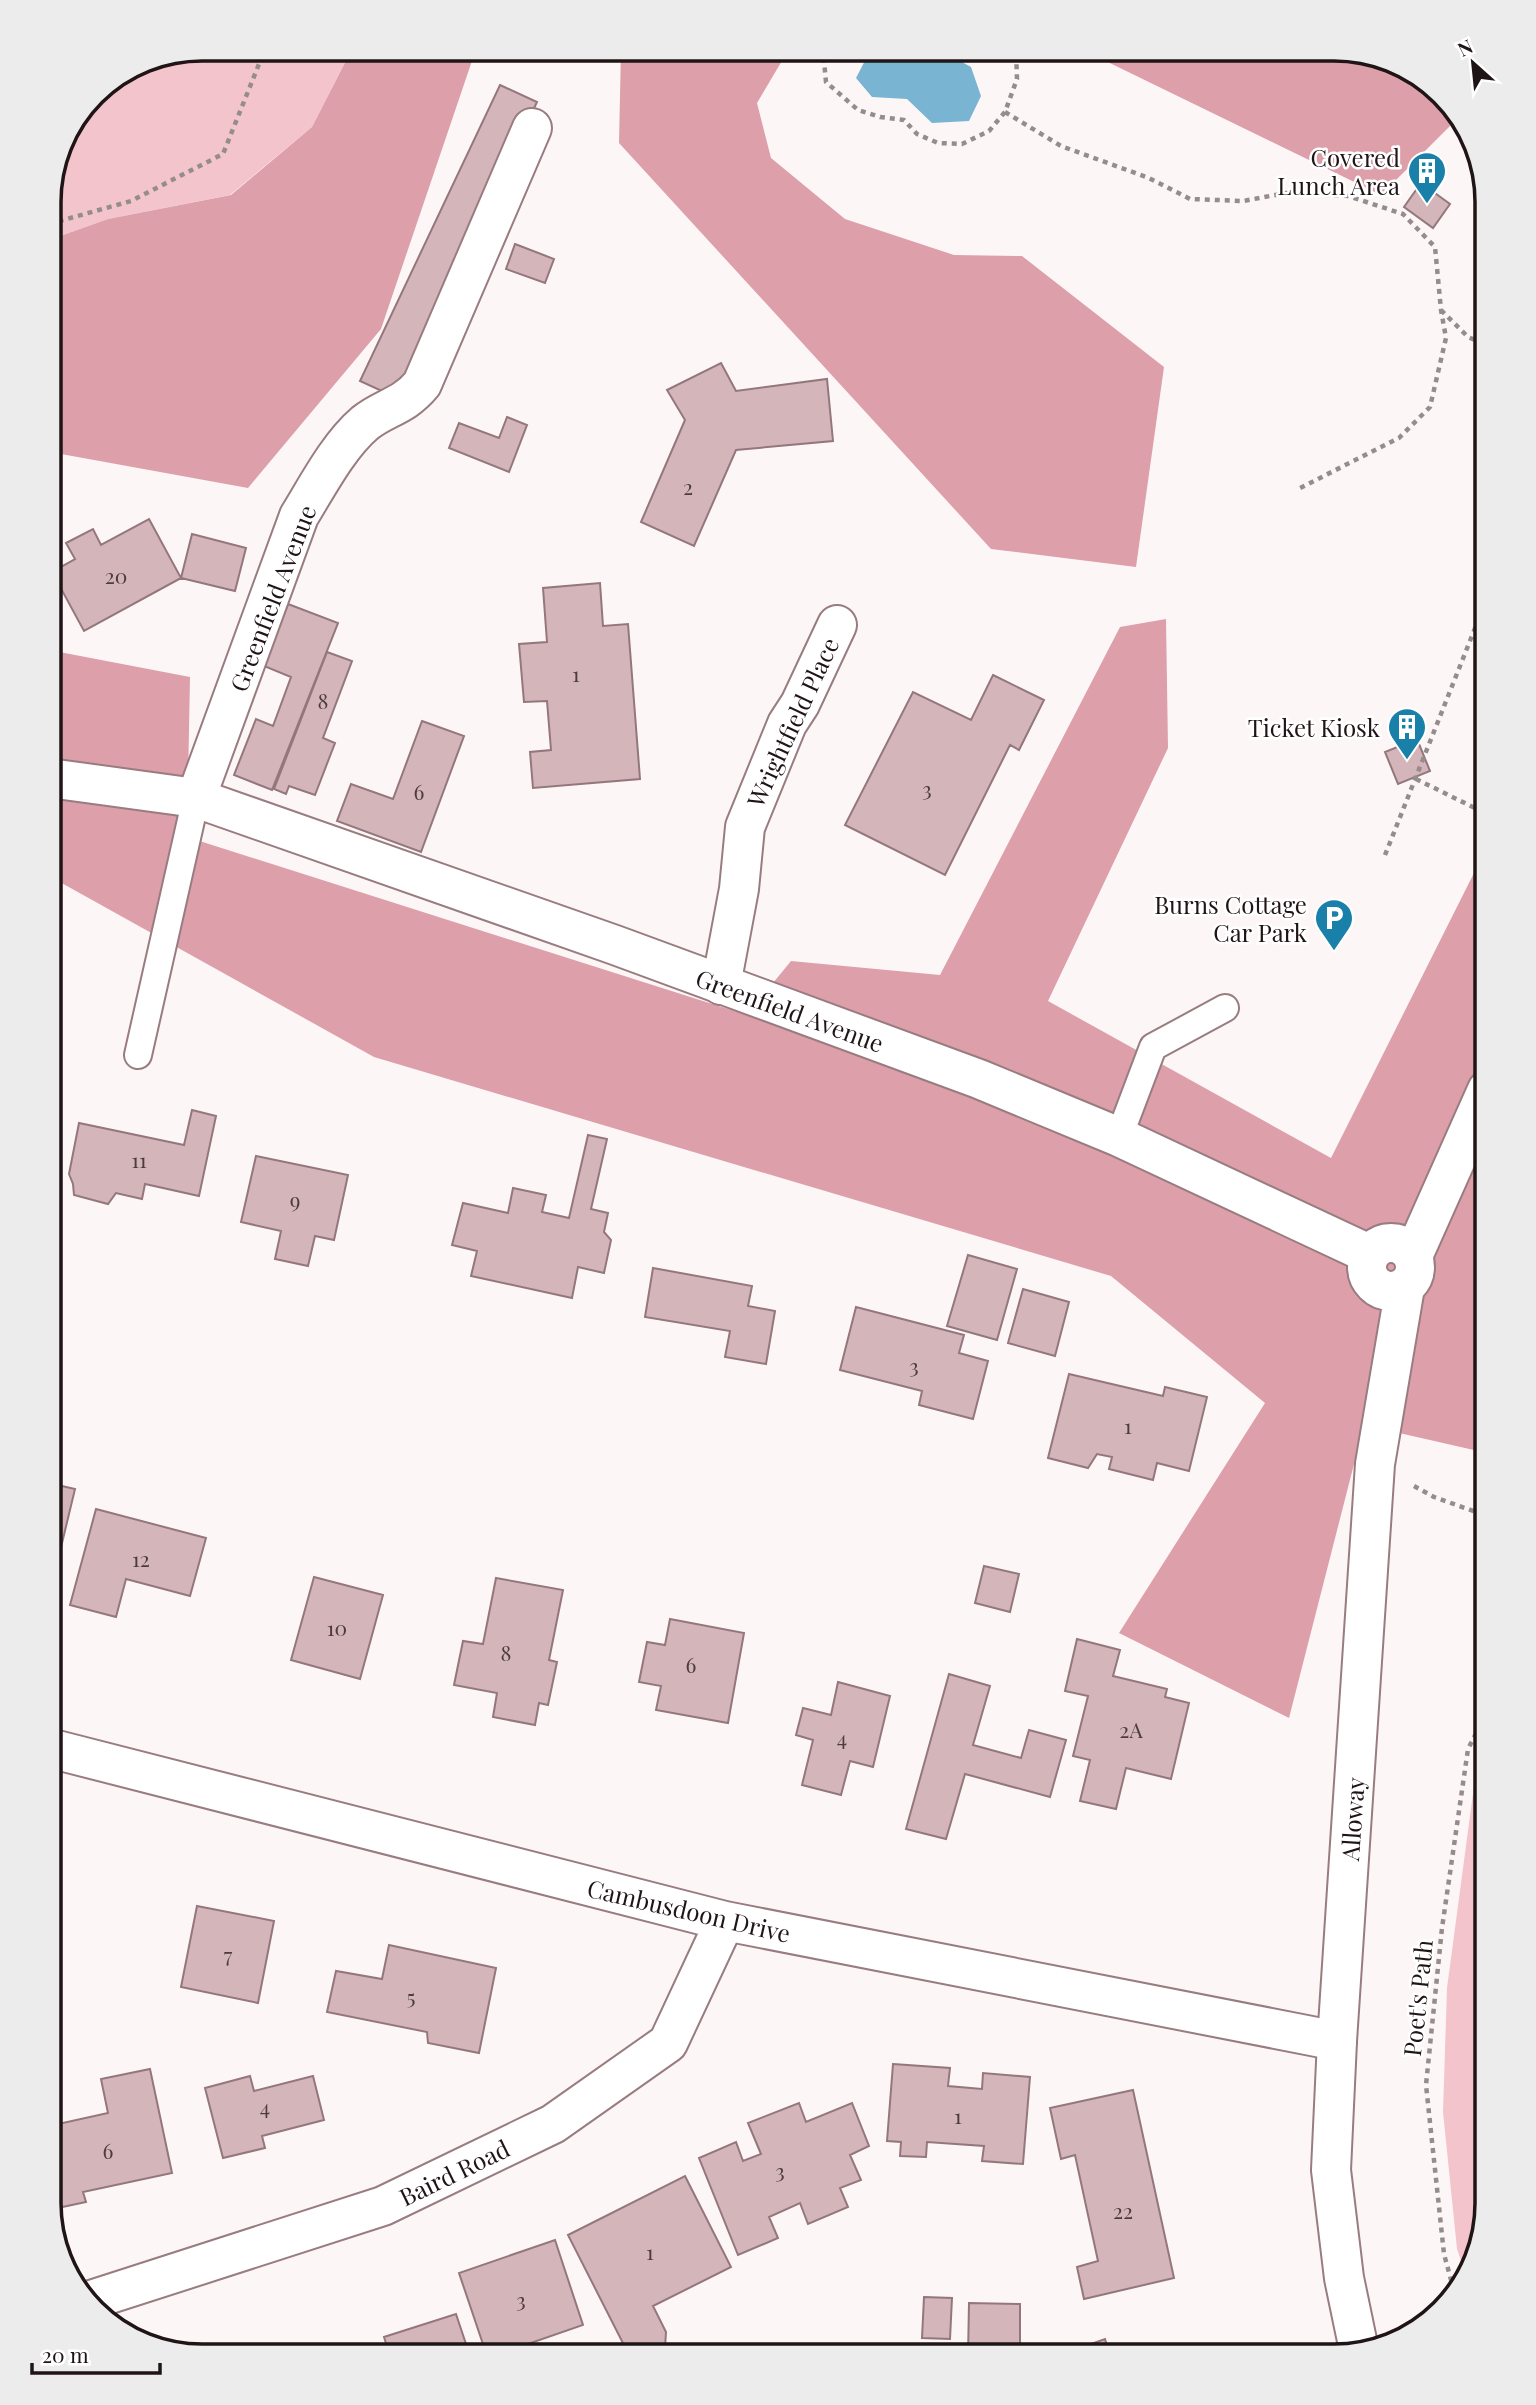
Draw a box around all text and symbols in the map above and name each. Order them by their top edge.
north arrow [1438,28,1508,98]
text: N [1453,32,1477,62]
place label: Covered Lunch Area [1277,141,1400,201]
building icon: Covered Lunch Area [1406,150,1448,205]
house number: 2 [683,472,693,500]
street label: Greenfield Avenue [222,500,322,696]
house number: 20 [105,561,127,589]
street label: Wrightfield Place [738,632,845,813]
house number: 1 [572,659,580,687]
house number: 8 [318,686,328,714]
building icon: Ticket Kiosk [1386,706,1428,761]
place label: Ticket Kiosk [1248,711,1381,743]
house number: 3 [922,774,932,802]
house number: 6 [414,777,425,805]
place label: Burns Cottage Car Park [1154,888,1308,948]
parking icon: Burns Cottage Car Park [1313,897,1355,952]
street label: Greenfield Avenue [692,961,888,1059]
house number: 11 [131,1145,147,1173]
house number: 9 [290,1185,300,1213]
house number: 3 [909,1351,919,1379]
house number: 1 [1124,1411,1132,1439]
house number: 12 [132,1544,150,1572]
house number: 10 [327,1613,347,1641]
house number: 8 [501,1638,511,1666]
house number: 6 [686,1650,697,1678]
house number: 2A [1119,1715,1143,1743]
house number: 4 [837,1723,847,1751]
street label: Alloway [1333,1776,1371,1863]
street label: Cambusdoon Drive [584,1871,794,1949]
street label: Poet's Path [1395,1938,1439,2058]
house number: 7 [224,1940,233,1968]
house number: 5 [407,1982,415,2010]
house number: 4 [260,2092,270,2120]
house number: 1 [954,2101,962,2129]
street label: Baird Road [394,2132,514,2212]
house number: 6 [103,2136,114,2164]
house number: 3 [775,2156,785,2184]
house number: 22 [1113,2196,1133,2224]
house number: 1 [646,2237,654,2265]
house number: 3 [516,2285,526,2313]
scale bar [32,2332,159,2376]
text: 20 m [42,2340,89,2368]

